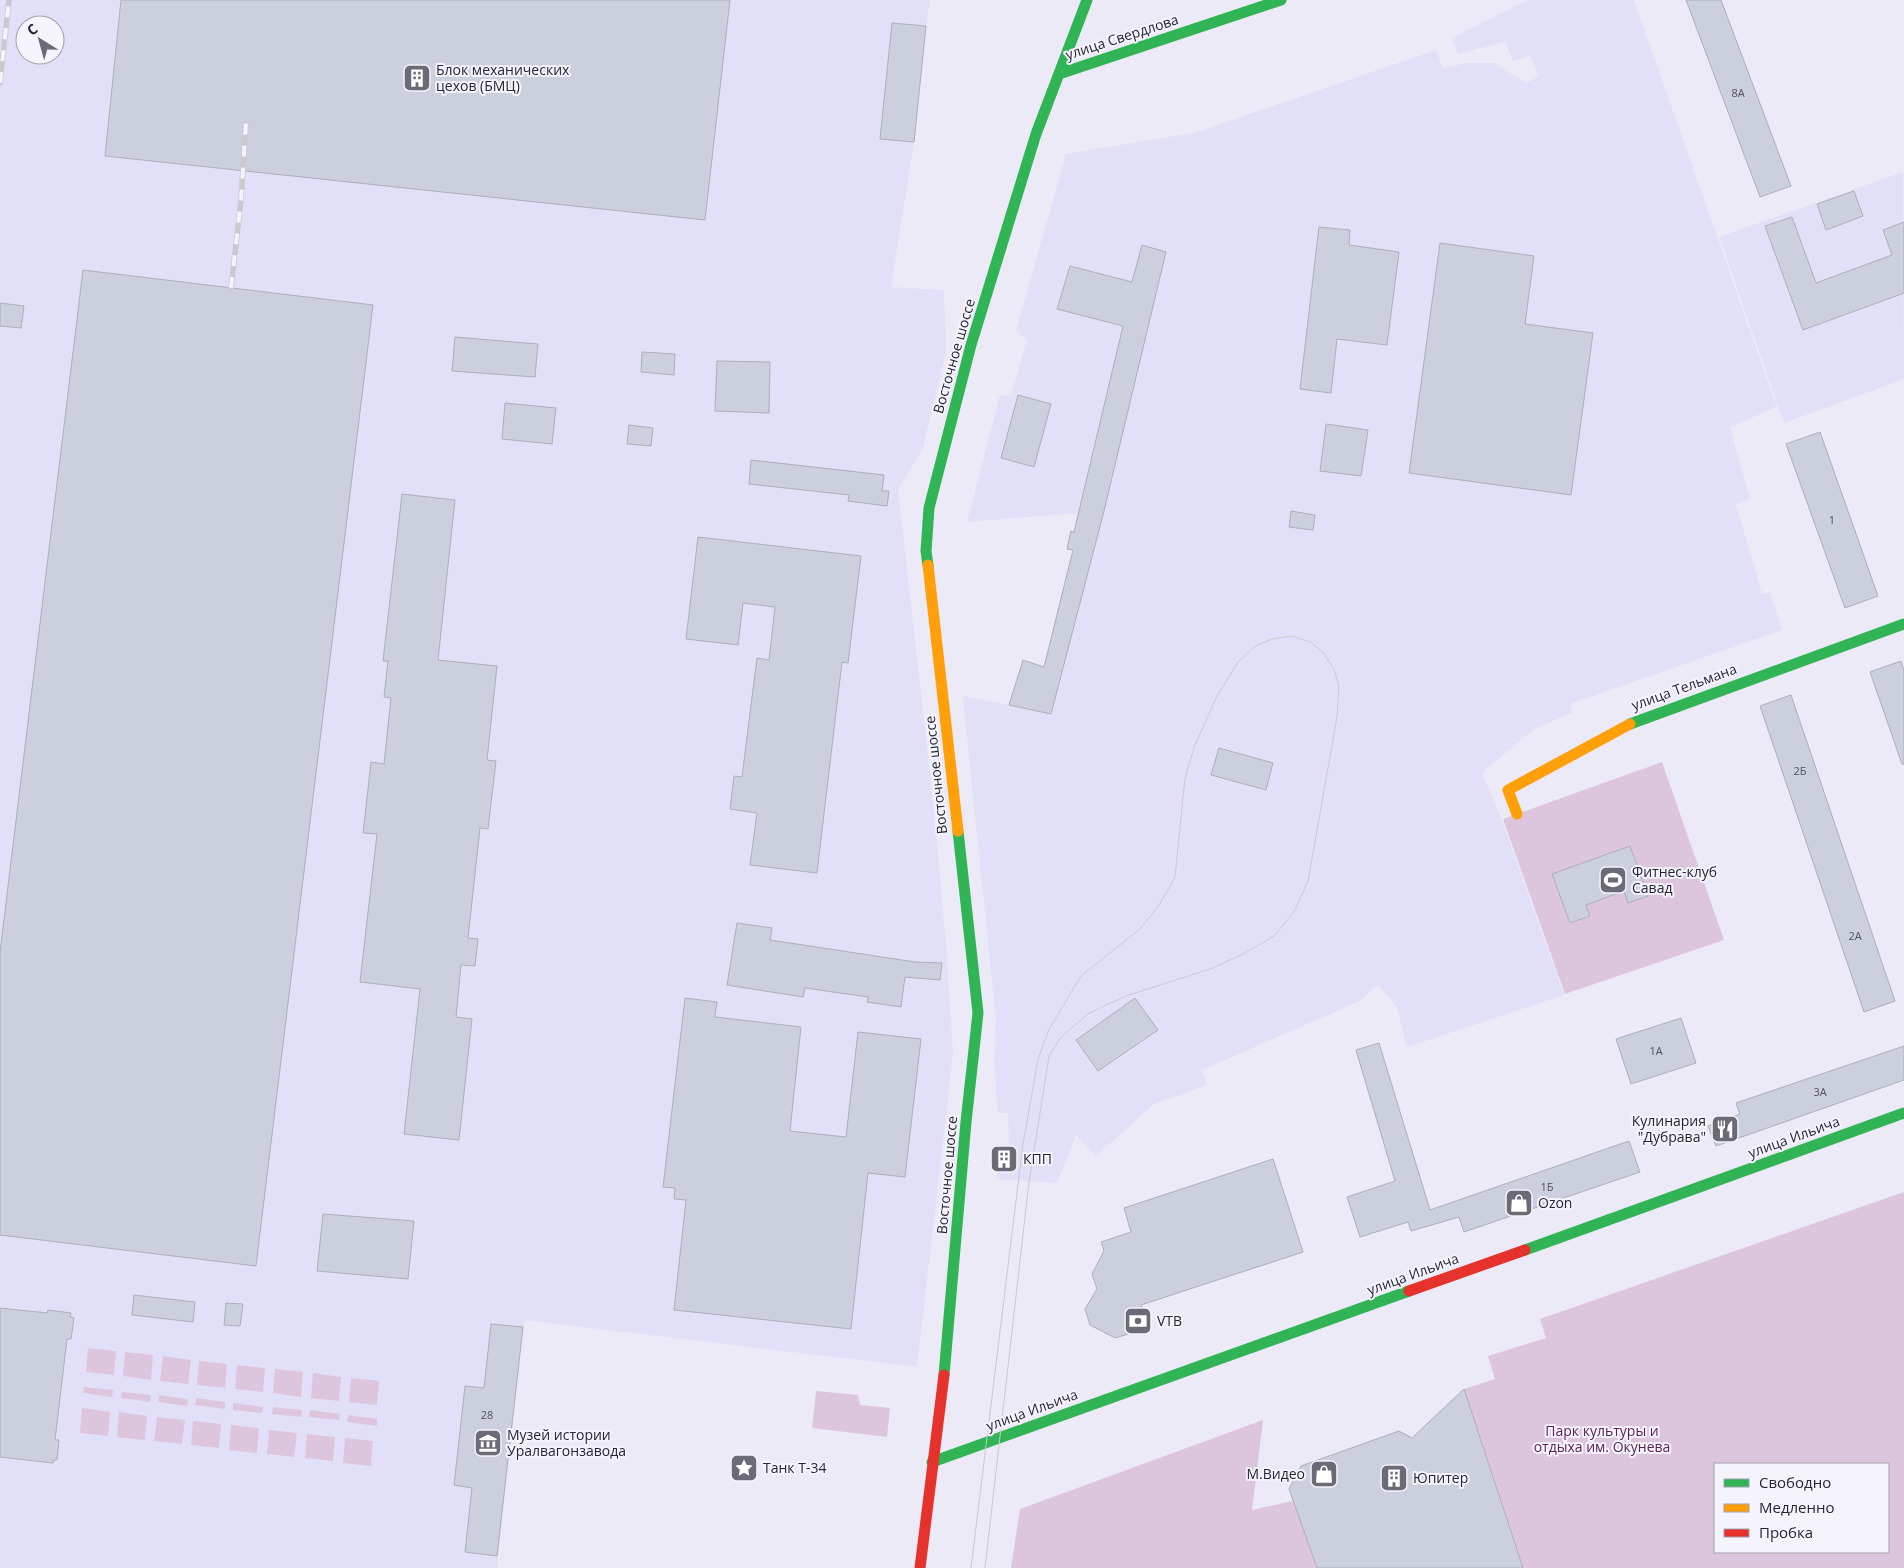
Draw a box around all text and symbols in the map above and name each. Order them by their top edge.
street label: улица Свердлова [1063,9,1181,64]
north arrow [15,15,65,65]
text: С [23,19,41,39]
place label: Блок механических цехов (БМЦ) [436,60,570,95]
building icon: Блок механических цехов (БМЦ) [402,63,432,93]
house number: 8А [1731,85,1745,100]
street label: Восточное шоссе [928,296,979,415]
house number: 1 [1829,512,1835,527]
street label: улица Тельмана [1629,659,1739,714]
street label: Восточное шоссе [920,715,951,835]
house number: 2Б [1793,763,1807,778]
place label: Фитнес-клуб Савад [1632,862,1717,897]
sports icon: Фитнес-клуб Савад [1598,865,1628,895]
house number: 2А [1848,928,1862,943]
house number: 1А [1649,1043,1663,1058]
house number: 3А [1813,1084,1827,1099]
place label: Кулинария "Дубрава" [1632,1111,1706,1146]
street label: улица Ильича [1745,1111,1842,1162]
restaurant icon: Кулинария "Дубрава" [1710,1114,1740,1144]
street label: Восточное шоссе [932,1115,961,1235]
building icon: КПП [989,1144,1019,1174]
place label: КПП [1023,1149,1052,1168]
house number: 1Б [1540,1179,1554,1194]
shop icon: Ozon [1504,1188,1534,1218]
place label: Ozon [1538,1193,1572,1212]
street label: улица Ильича [1364,1248,1461,1299]
bank icon: VTB [1123,1306,1153,1336]
place label: VTB [1157,1311,1182,1330]
street label: улица Ильича [983,1384,1080,1435]
house number: 28 [481,1407,493,1422]
park label: Парк культуры и отдыха им. Окунева [1534,1421,1670,1456]
place label: Музей истории Уралвагонзавода [507,1425,626,1460]
museum icon: Музей истории Уралвагонзавода [473,1428,503,1458]
place icon: Танк Т-34 [729,1453,759,1483]
place label: Танк Т-34 [763,1458,826,1477]
shop icon: М.Видео [1309,1459,1339,1489]
building icon: Юпитер [1379,1463,1409,1493]
legend [1714,1463,1889,1553]
place label: М.Видео [1246,1464,1305,1483]
place label: Юпитер [1413,1468,1468,1487]
text: Свободно [1759,1472,1831,1492]
text: Медленно [1759,1497,1835,1517]
text: Пробка [1759,1522,1813,1542]

